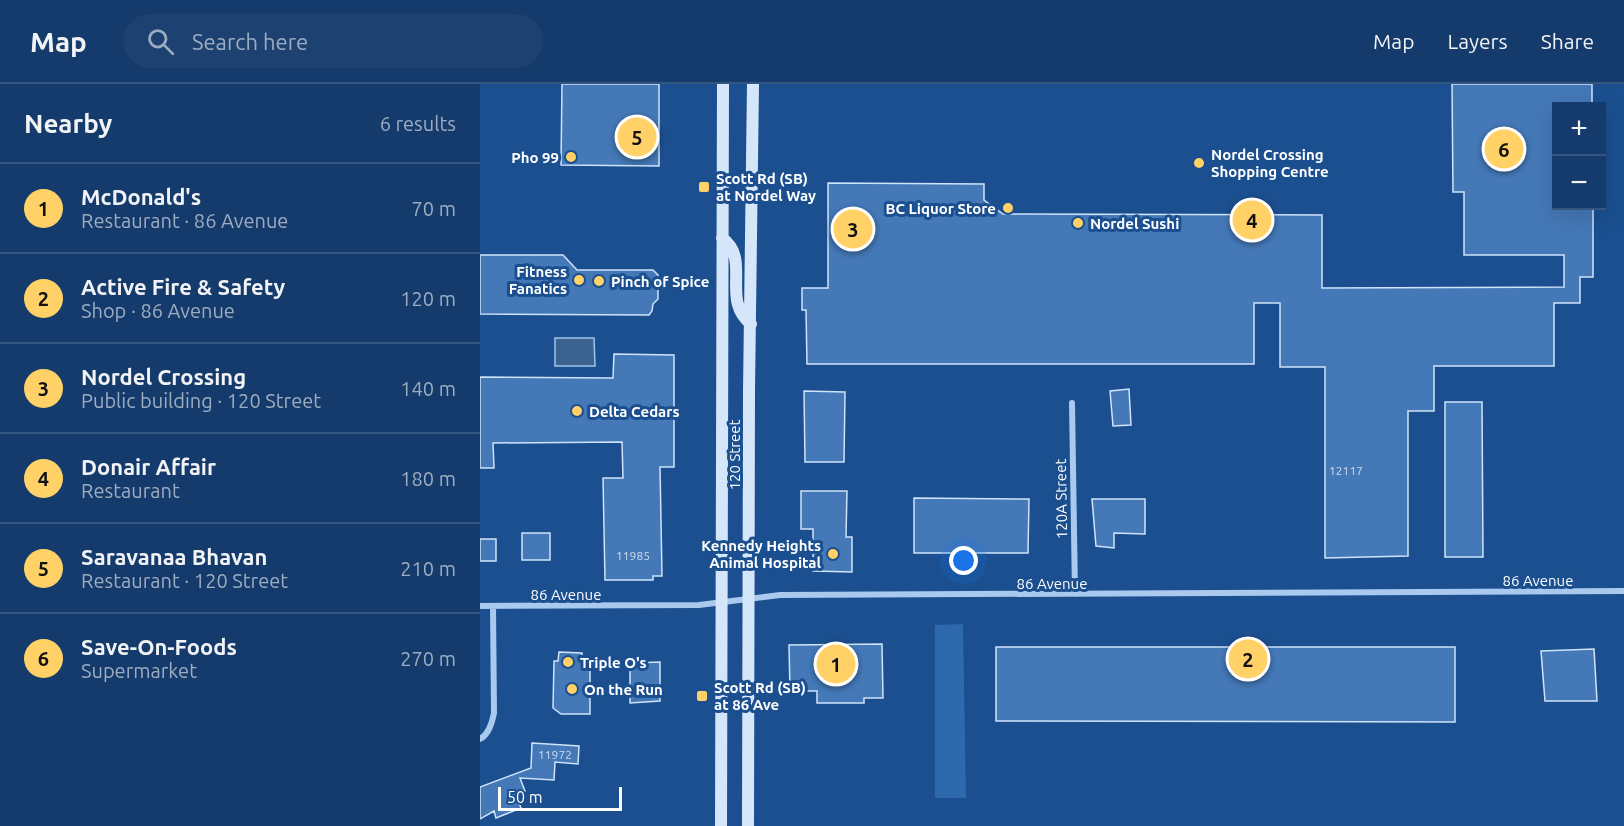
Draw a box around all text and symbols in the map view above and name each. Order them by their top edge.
search box [123,14,543,68]
icon: search [144,25,177,58]
text: Map [30,26,87,57]
text: Search here [192,29,308,54]
text: Map [1373,29,1414,53]
text: Layers [1447,29,1508,53]
text: Share [1541,29,1594,53]
map controls [1552,102,1606,210]
button: + [1552,102,1606,156]
text: Nearby [24,109,112,138]
text: 6 results [380,112,456,135]
pin: 5 [618,115,656,160]
pin: 6 [1484,126,1524,172]
place label: Nordel Crossing Shopping Centre [1211,146,1329,180]
place label: Pho 99 [511,149,559,166]
marker: Pho 99 [564,150,578,164]
marker: Nordel Crossing Shopping Centre [1192,156,1206,170]
button: − [1552,156,1606,210]
place label: Scott Rd (SB) at Nordel Way [716,170,816,204]
marker: Scott Rd (SB) at Nordel Way [697,180,711,194]
text: McDonald's [81,184,201,209]
text: 1 [38,197,49,220]
text: 70 m [412,197,456,220]
pin: 4 [1232,198,1272,242]
place label: BC Liquor Store [886,200,996,217]
marker: BC Liquor Store [1001,201,1015,215]
pin: 3 [834,206,872,252]
text: Restaurant · 86 Avenue [81,209,288,232]
place label: Nordel Sushi [1090,215,1179,232]
marker: Nordel Sushi [1071,216,1085,230]
place label: Fitness Fanatics [509,263,567,297]
marker: Fitness Fanatics [572,273,586,287]
place label: Pinch of Spice [611,273,709,290]
text: Active Fire & Safety [81,274,285,299]
marker: Pinch of Spice [592,274,606,288]
text: 2 [38,287,49,310]
text: 120 m [400,287,456,310]
text: Shop · 86 Avenue [81,299,235,322]
text: Nordel Crossing [81,364,246,389]
text: 3 [38,377,49,400]
text: 140 m [400,377,456,400]
text: Public building · 120 Street [81,389,321,412]
place label: Delta Cedars [589,403,680,420]
marker: Delta Cedars [570,404,584,418]
street label: 120 Street [726,420,743,490]
text: Donair Affair [81,454,216,479]
street label: 120A Street [1052,459,1070,539]
house number: 12117 [1329,464,1363,477]
text: 4 [38,467,49,490]
text: 180 m [400,467,456,490]
text: Restaurant [81,479,180,502]
place label: Kennedy Heights Animal Hospital [701,537,821,571]
text: Saravanaa Bhavan [81,544,267,569]
your location [949,546,978,575]
marker: Kennedy Heights Animal Hospital [826,547,840,561]
house number: 11985 [616,549,650,562]
text: 5 [38,557,49,580]
text: 210 m [400,557,456,580]
text: Restaurant · 120 Street [81,569,288,592]
street label: 86 Avenue [1503,572,1573,589]
street label: 86 Avenue [1017,575,1087,592]
street label: 86 Avenue [531,586,601,603]
text: Save-On-Foods [81,634,237,659]
pin: 2 [1228,636,1268,682]
pin: 1 [816,642,856,686]
text: 6 [38,647,49,670]
text: 270 m [400,647,456,670]
place label: Triple O's [580,654,647,671]
marker: Triple O's [561,655,575,669]
text: Supermarket [81,659,197,682]
place label: Scott Rd (SB) at 86 Ave [714,679,806,713]
place label: On the Run [584,681,663,698]
marker: On the Run [565,682,579,696]
marker: Scott Rd (SB) at 86 Ave [695,689,709,703]
house number: 11972 [538,748,572,761]
scale bar [498,784,622,812]
text: 50 m [507,788,543,806]

